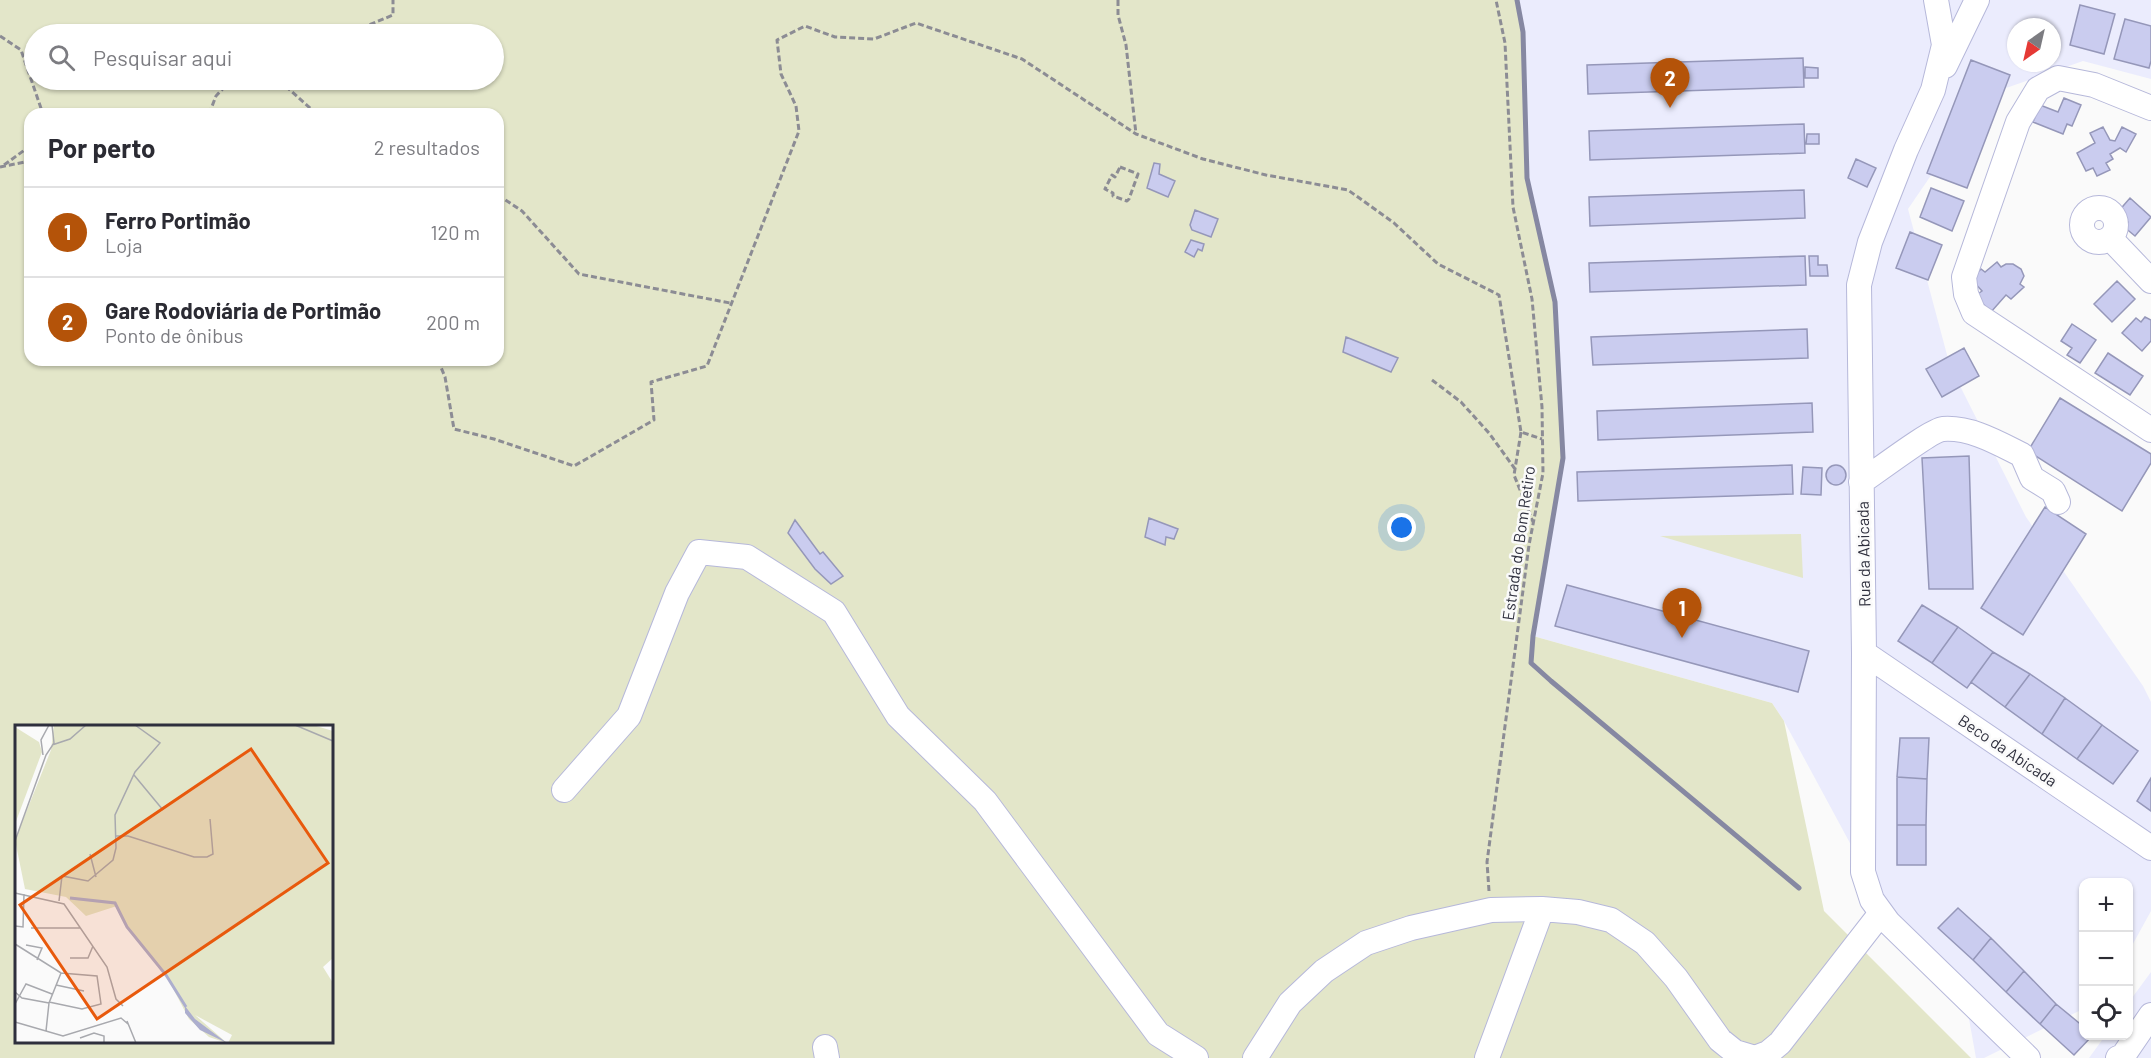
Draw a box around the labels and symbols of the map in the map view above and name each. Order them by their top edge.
north arrow [2007,18,2061,72]
pin: 2 [1650,58,1690,108]
street label: Estrada do Bom Retiro [1498,465,1538,621]
street label: Rua da Abicada [1853,501,1873,607]
your location [1387,513,1416,542]
pin: 1 [1662,588,1702,638]
street label: Beco da Abicada [1955,710,2061,790]
inset map [15,725,333,1043]

